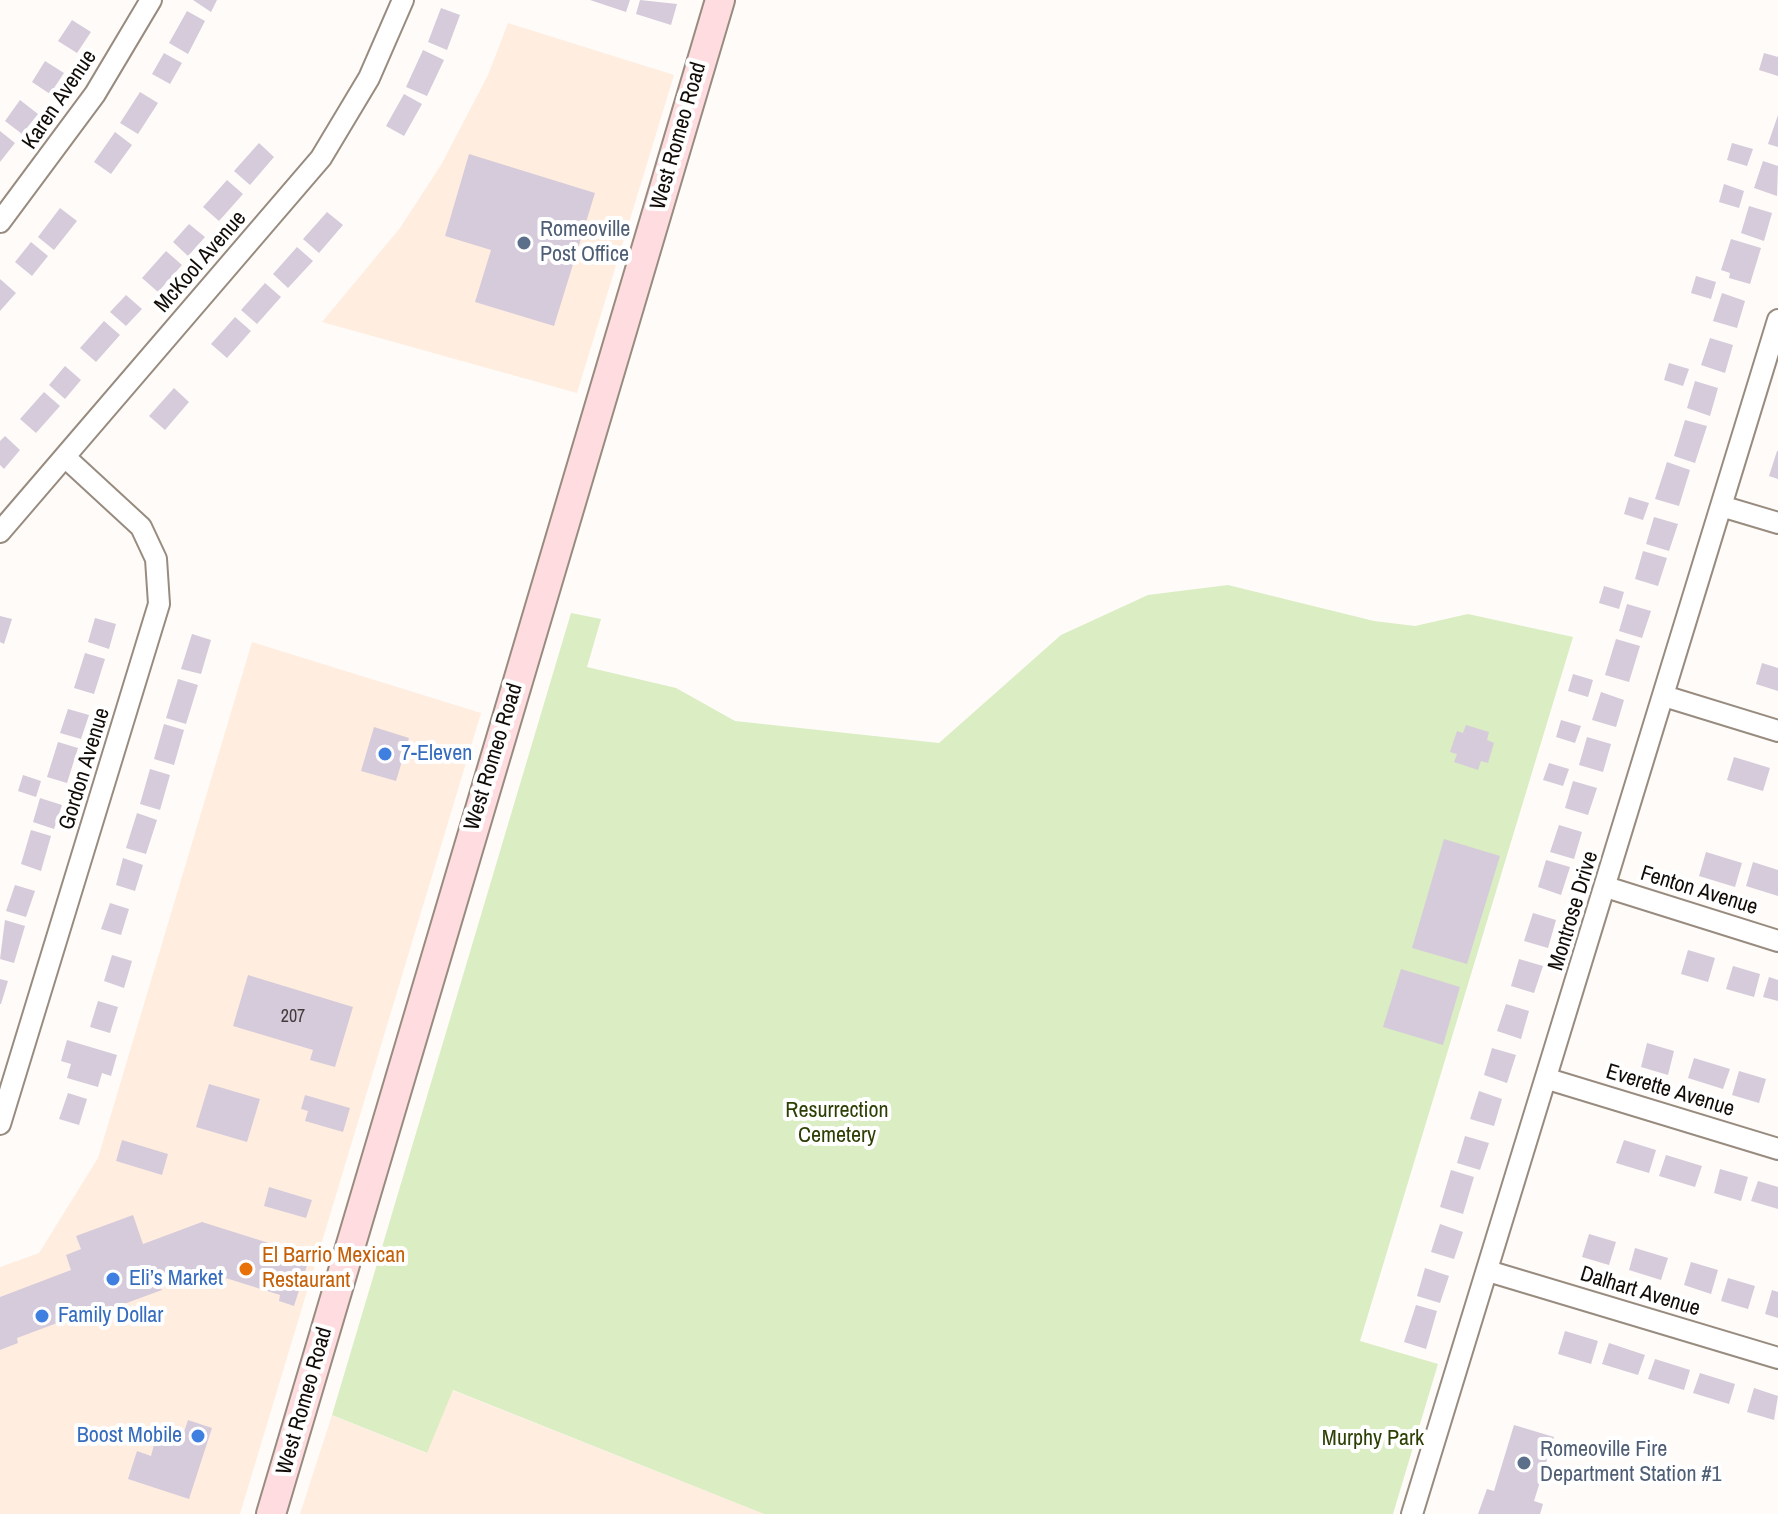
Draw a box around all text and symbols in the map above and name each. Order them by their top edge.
street label: Karen Avenue [17,45,103,155]
street label: West Romeo Road [645,59,713,213]
street label: McKool Avenue [150,206,252,318]
place label: Romeoville Post Office [540,217,630,268]
marker: Romeoville Post Office [515,234,533,252]
street label: West Romeo Road [459,680,529,834]
street label: Gordon Avenue [54,705,116,833]
place label: 7-Eleven [401,741,472,767]
marker: 7-Eleven [376,745,394,763]
street label: Montrose Drive [1543,848,1605,974]
street label: Fenton Avenue [1637,861,1761,921]
house number: 207 [281,1006,305,1028]
street label: Everette Avenue [1603,1059,1737,1123]
park label: Resurrection Cemetery [785,1098,889,1150]
place label: El Barrio Mexican Restaurant [262,1243,405,1294]
marker: El Barrio Mexican Restaurant [237,1260,255,1278]
street label: Dalhart Avenue [1577,1261,1703,1323]
place label: Eli’s Market [129,1266,223,1292]
marker: Eli’s Market [104,1270,122,1288]
place label: Family Dollar [58,1303,163,1329]
marker: Family Dollar [33,1307,51,1325]
street label: West Romeo Road [271,1324,339,1478]
place label: Boost Mobile [77,1423,182,1449]
park label: Murphy Park [1322,1426,1424,1452]
marker: Boost Mobile [189,1427,207,1445]
place label: Romeoville Fire Department Station #1 [1540,1437,1722,1488]
marker: Romeoville Fire Department Station #1 [1515,1454,1533,1472]

